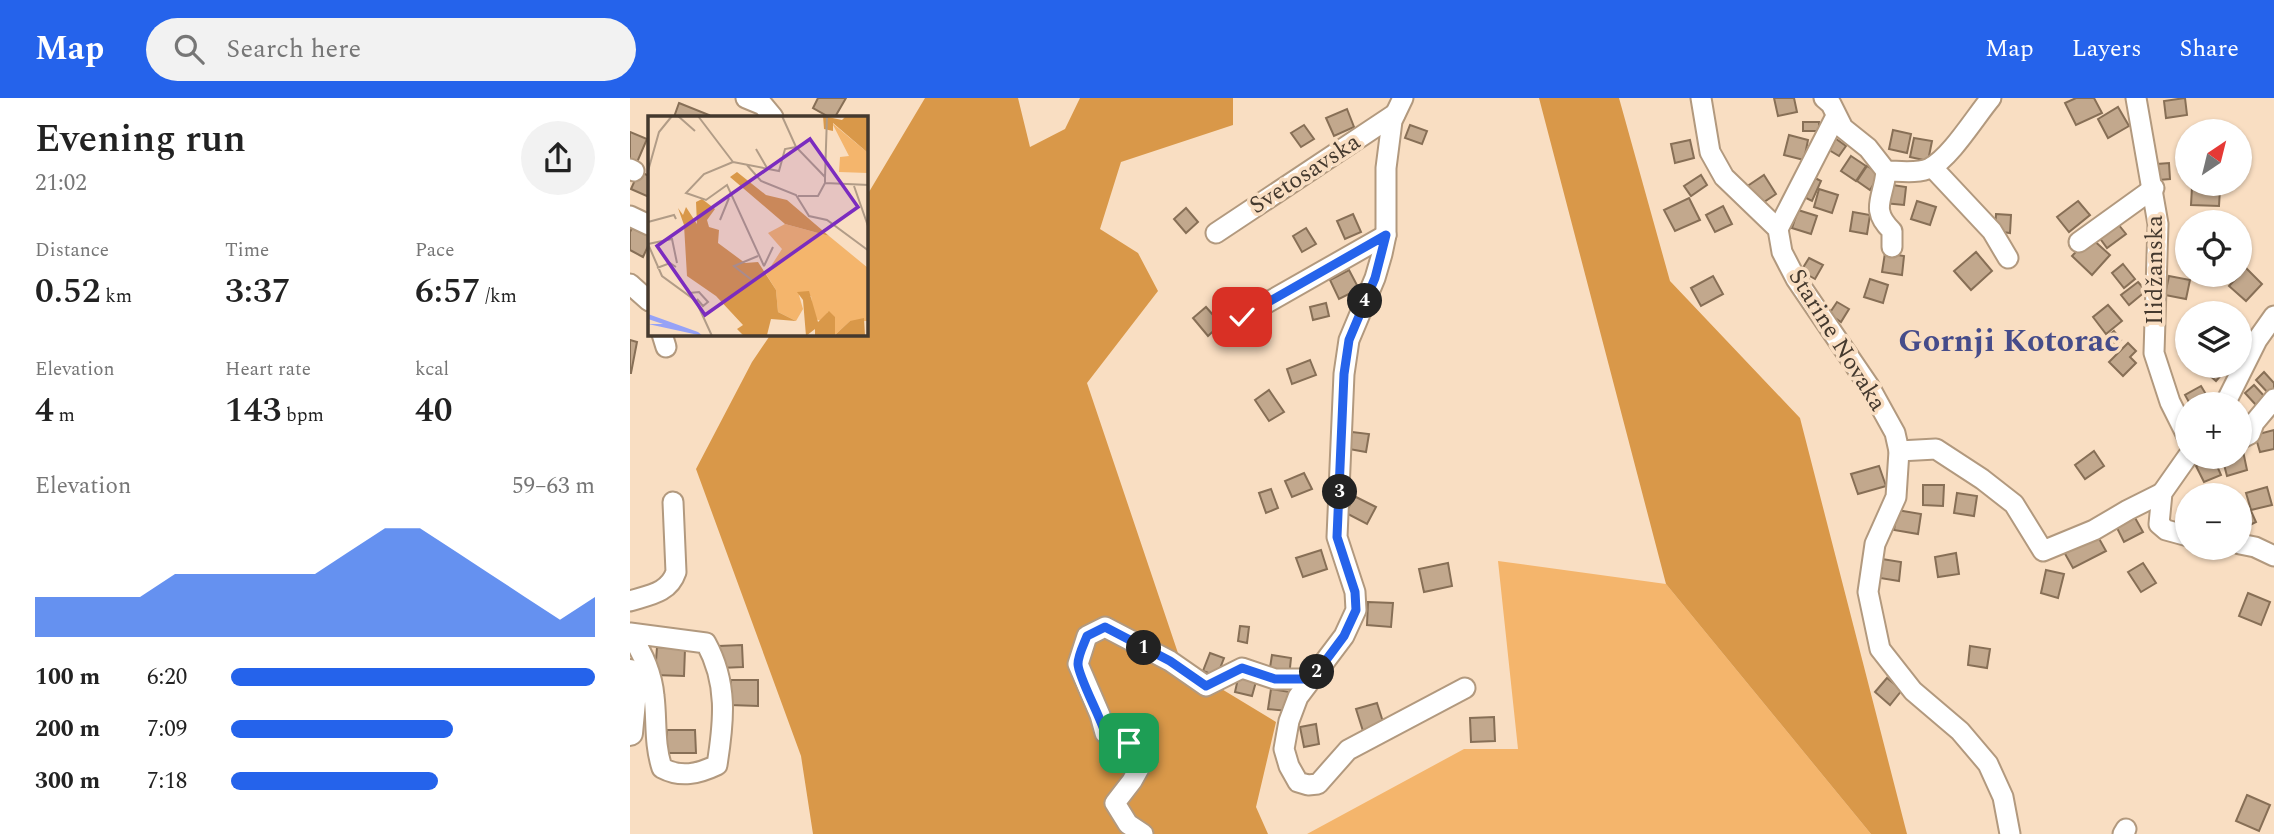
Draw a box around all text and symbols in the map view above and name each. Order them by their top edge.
search box [146,18,636,81]
text: Map [35,24,104,74]
text: Search here [226,29,361,69]
icon: search [170,30,208,68]
text: Map [1985,31,2034,67]
text: Layers [2072,31,2142,67]
text: Share [2180,31,2239,67]
text: Evening run [35,111,246,169]
inset map [648,116,868,336]
north arrow [2175,119,2252,196]
map controls [2175,119,2252,560]
button: share [521,121,595,195]
street label: Svetosavska [1242,124,1368,224]
text: 21:02 [35,166,87,201]
button: locate [2175,210,2252,287]
street label: Ilidžanska [2137,215,2173,325]
text: Distance [35,236,109,265]
text: Time [225,236,269,265]
text: Pace [415,236,454,265]
street label: Starine Novaka [1779,262,1895,418]
text: 0.52 [35,265,100,318]
text: 3:37 [225,265,290,318]
text: 6:57 [415,265,480,318]
text: km [100,282,132,311]
text: /km [480,282,517,311]
pin: 4 [1348,284,1382,318]
text: 4 [1359,286,1370,315]
pin [1212,287,1272,347]
icon: check [1223,298,1261,336]
button: layers [2175,301,2252,378]
district label: Gornji Kotorac [1898,317,2120,366]
text: Elevation [35,355,115,384]
text: Heart rate [225,355,311,384]
text: kcal [415,355,449,384]
text: 4 [35,384,54,437]
text: 143 [225,384,281,437]
text: 40 [415,384,453,437]
button: + [2175,392,2252,469]
text: m [54,401,75,430]
text: bpm [281,401,324,430]
text: Elevation [35,469,131,504]
text: 59–63 m [512,469,595,504]
pin: 3 [1322,474,1358,510]
text: 3 [1334,477,1345,506]
button: − [2175,483,2252,560]
pin: 1 [1126,630,1162,666]
text: 1 [1138,633,1149,662]
pin: 2 [1300,654,1334,690]
text: 2 [1311,657,1322,686]
text: 100 m [35,660,100,695]
text: 6:20 [147,660,187,695]
text: 200 m [35,712,100,747]
text: 7:09 [147,712,187,747]
pin [1099,713,1159,773]
icon: arrive [1110,724,1148,762]
text: 300 m [35,764,100,799]
text: 7:18 [147,764,187,799]

